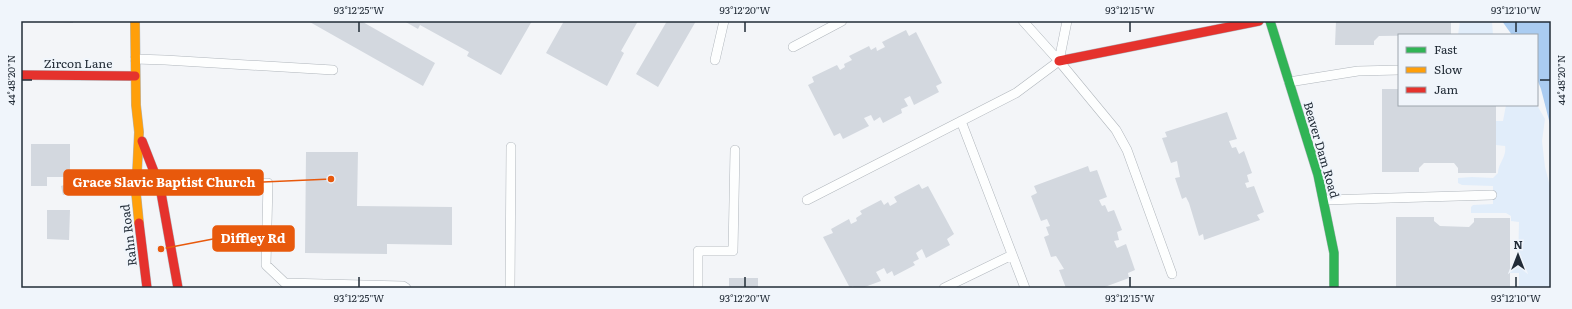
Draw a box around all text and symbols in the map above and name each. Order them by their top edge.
text: 93°12'25"W [334,2,384,17]
text: 93°12'20"W [719,2,771,17]
text: 93°12'15"W [1105,2,1155,17]
text: 93°12'10"W [1491,2,1541,17]
legend [1398,34,1538,106]
text: Fast [1434,40,1458,58]
street label: Zircon Lane [44,54,112,72]
text: 44°48'20"N [3,55,18,105]
text: 44°48'20"N [1553,55,1568,105]
text: Slow [1434,60,1463,78]
text: Jam [1434,80,1459,98]
street label: Beaver Dam Road [1300,99,1345,201]
callout: Grace Slavic Baptist Church [64,170,263,195]
text: Grace Slavic Baptist Church [73,172,255,191]
street label: Rahn Road [115,202,141,267]
callout: Diffley Rd [213,226,294,251]
text: Diffley Rd [221,228,286,247]
north arrow [1498,235,1538,275]
text: N [1513,236,1523,252]
text: 93°12'25"W [334,290,384,305]
text: 93°12'20"W [719,290,771,305]
text: 93°12'15"W [1105,290,1155,305]
text: 93°12'10"W [1491,290,1541,305]

